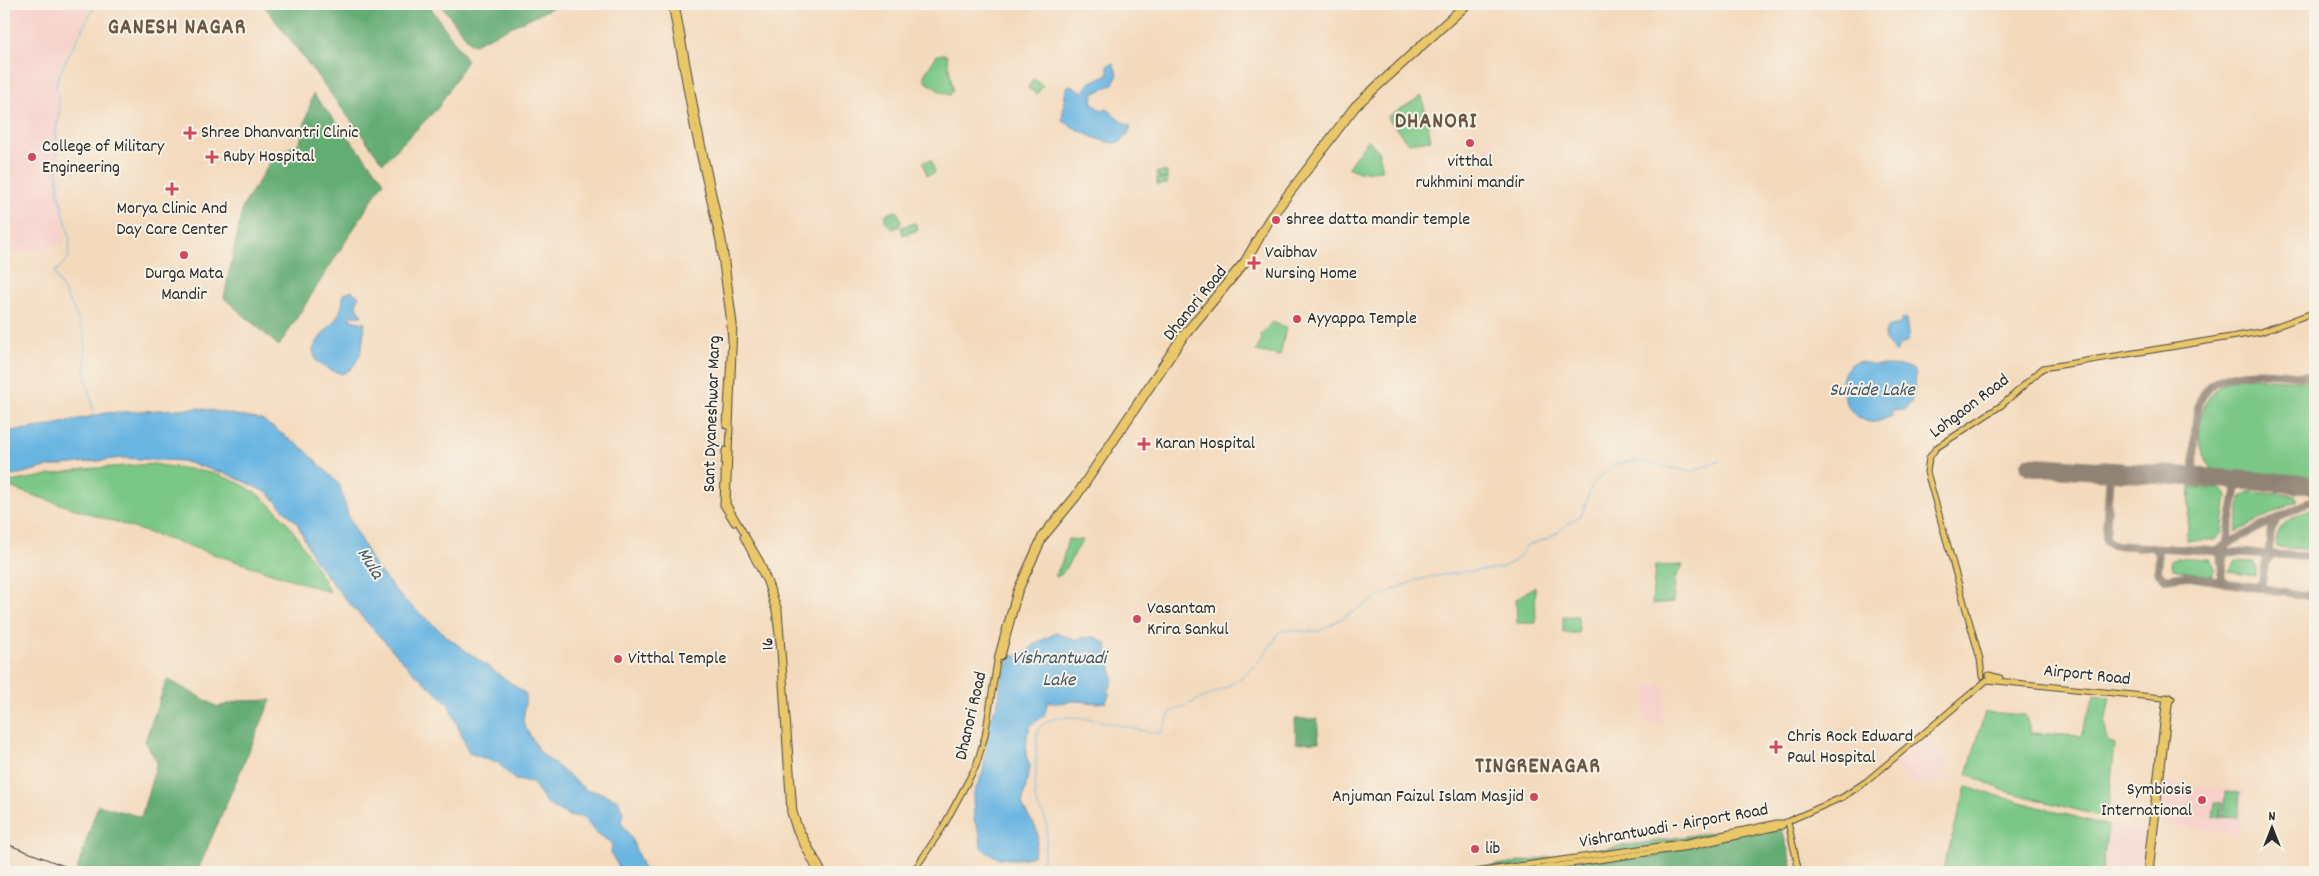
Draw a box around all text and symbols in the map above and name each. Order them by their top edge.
district label: GANESH NAGAR [108,13,246,44]
district label: DHANORI [1395,107,1477,138]
place label: Shree Dhanvantri Clinic [201,121,358,146]
marker: Shree Dhanvantri Clinic [183,126,197,140]
place label: College of Military Engineering [42,135,165,181]
marker: vitthal rukhmini mandir [1464,137,1476,149]
place label: Ruby Hospital [223,145,315,170]
marker: Ruby Hospital [205,150,219,164]
place label: vitthal rukhmini mandir [1416,150,1525,196]
marker: College of Military Engineering [26,151,38,163]
marker: Morya Clinic And Day Care Center [165,182,179,196]
place label: Morya Clinic And Day Care Center [116,197,228,243]
place label: shree datta mandir temple [1286,208,1470,233]
marker: shree datta mandir temple [1270,214,1282,226]
place label: Vaibhav Nursing Home [1265,241,1357,287]
marker: Durga Mata Mandir [178,249,190,261]
marker: Vaibhav Nursing Home [1247,256,1261,270]
street label: Dhanori Road [1158,261,1234,347]
place label: Durga Mata Mandir [145,262,224,308]
place label: Ayyappa Temple [1307,307,1417,332]
marker: Ayyappa Temple [1291,313,1303,325]
street label: Sant Dyaneshwar Marg [698,335,728,493]
street label: Lohgaon Road [1925,369,2015,445]
water label: Suicide Lake [1829,378,1916,405]
place label: Karan Hospital [1155,432,1256,457]
marker: Karan Hospital [1137,437,1151,451]
water label: Mula [349,543,390,586]
place label: Vasantam Krira Sankul [1147,597,1229,643]
marker: Vasantam Krira Sankul [1131,613,1143,625]
street label: 16 [756,637,782,651]
water label: Vishrantwadi Lake [1012,646,1110,695]
place label: Vitthal Temple [628,647,726,672]
marker: Vitthal Temple [612,653,624,665]
street label: Airport Road [2042,659,2132,693]
street label: Dhanori Road [950,669,994,763]
place label: Chris Rock Edward Paul Hospital [1787,725,1913,771]
marker: Chris Rock Edward Paul Hospital [1769,740,1783,754]
district label: TINGRENAGAR [1475,752,1601,783]
place label: Symbiosis International [2101,778,2193,824]
place label: Anjuman Faizul Islam Masjid [1332,785,1524,810]
marker: Anjuman Faizul Islam Masjid [1528,791,1540,803]
marker: Symbiosis International [2196,794,2208,806]
street label: Vishrantwadi - Airport Road [1578,798,1770,856]
north arrow [2246,804,2296,854]
text: N [2269,807,2276,827]
place label: lib [1485,837,1501,862]
marker: lib [1469,843,1481,855]

